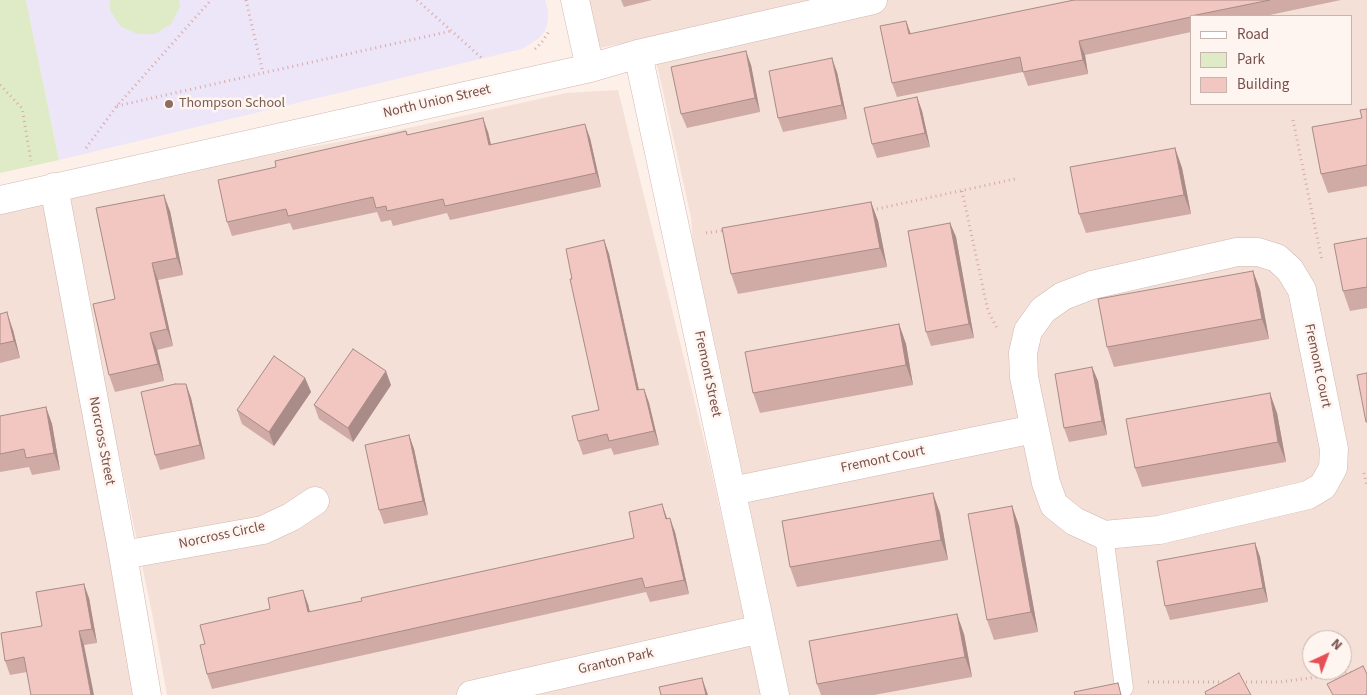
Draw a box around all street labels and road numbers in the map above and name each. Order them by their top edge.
street label: North Union Street [382,81,492,123]
street label: Fremont Court [1300,322,1334,410]
street label: Fremont Street [690,329,724,419]
street label: Norcross Street [84,395,118,487]
street label: Fremont Court [839,443,927,477]
street label: Norcross Circle [177,519,267,553]
street label: Granton Park [577,645,655,679]

